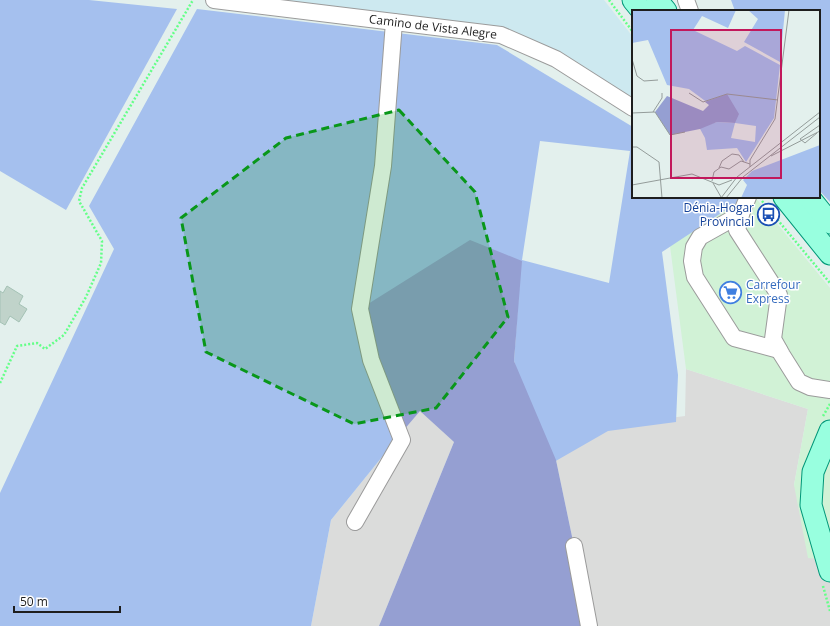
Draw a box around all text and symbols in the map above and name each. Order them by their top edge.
street label: Camino de Vista Alegre [368,10,498,43]
inset map [632,10,820,198]
place label: Dénia-Hogar Provincial [683,199,754,230]
bus stop icon: Dénia-Hogar Provincial [756,202,782,228]
place label: Carrefour Express [746,276,800,307]
supermarket icon: Carrefour Express [718,279,744,305]
scale bar [14,588,120,614]
text: 50 m [20,593,48,610]

